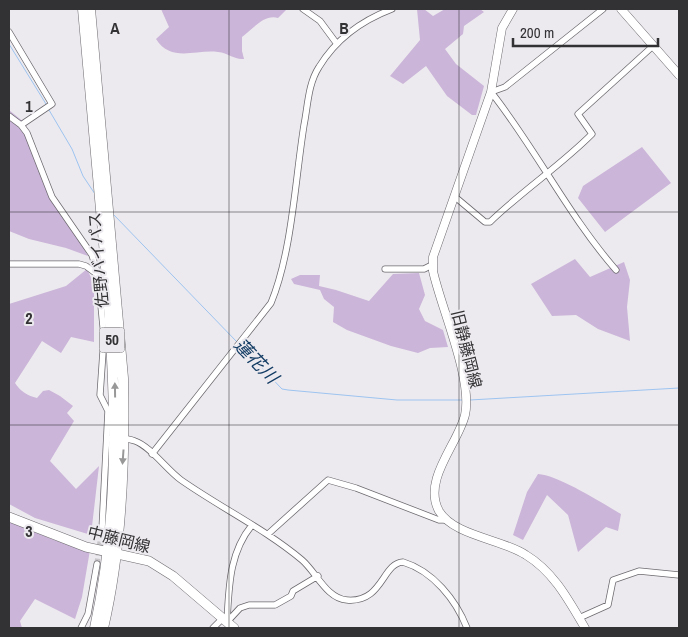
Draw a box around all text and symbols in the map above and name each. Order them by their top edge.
scale bar [513,15,658,47]
text: A [110,17,120,39]
text: B [339,17,349,39]
text: 200 m [520,22,554,43]
text: 1 [25,95,33,117]
street label: 佐野バイパス [83,211,113,309]
text: 2 [25,307,33,329]
street label: 旧静藤岡線 [447,308,487,390]
road number: 50 [100,328,124,352]
water label: 蓮花川 [229,333,285,390]
one-way arrow [110,381,118,397]
one-way arrow [119,450,127,466]
text: 3 [25,520,33,542]
street label: 中藤岡線 [85,521,153,557]

